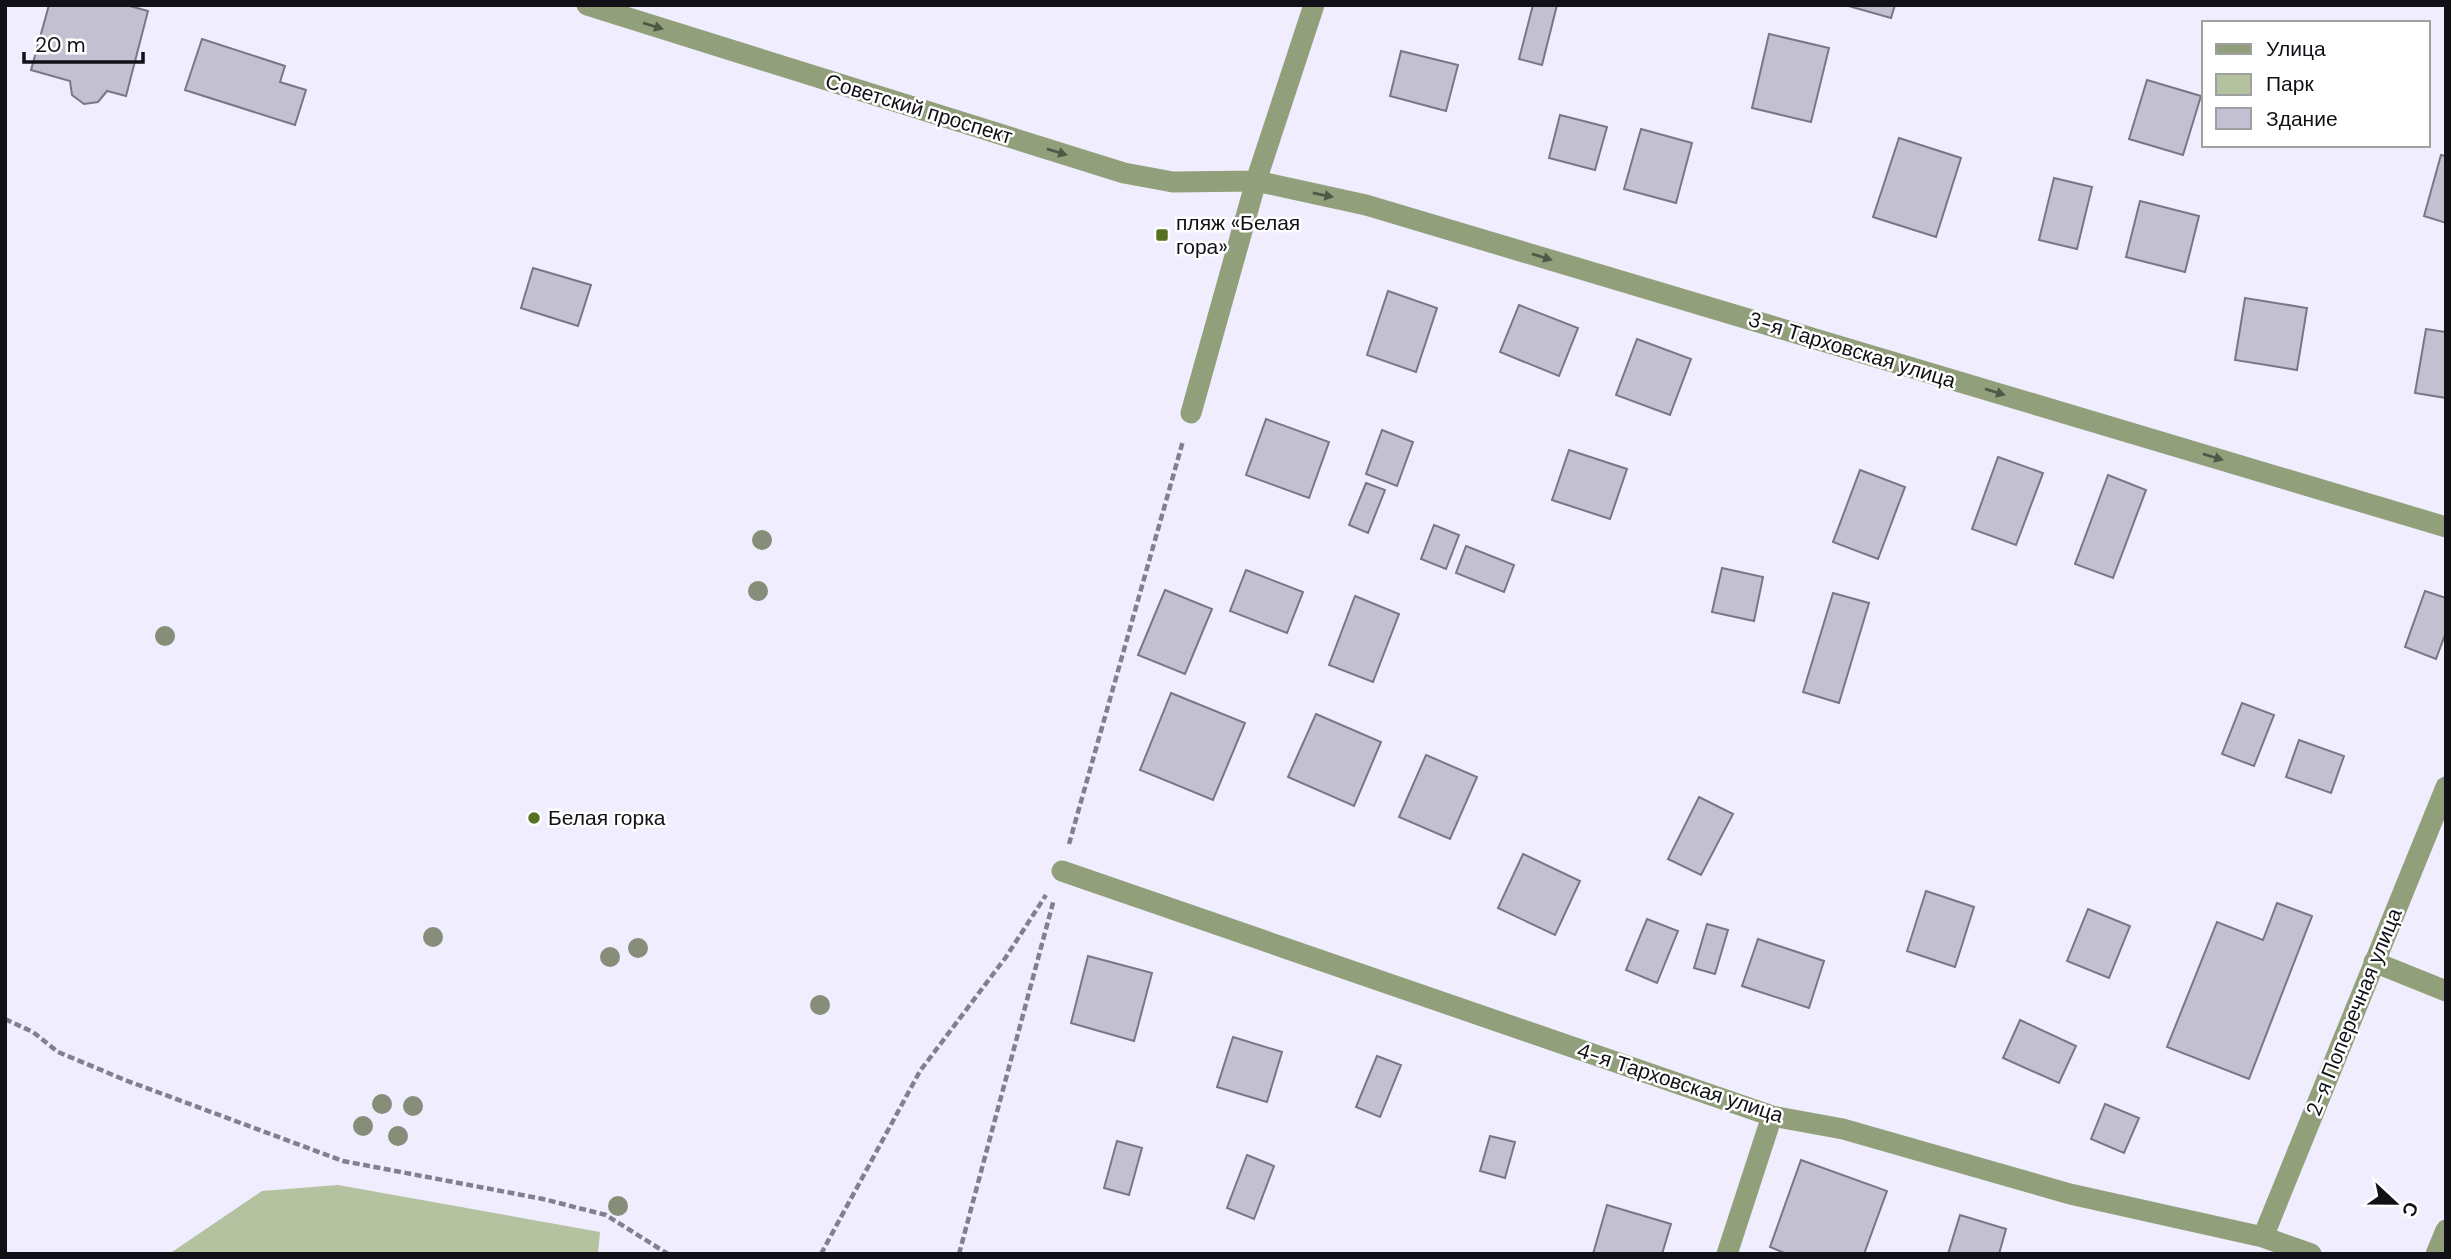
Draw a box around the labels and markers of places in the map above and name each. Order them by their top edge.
place label: пляж «Белая гора» [1176,209,1300,261]
marker: пляж «Белая гора» [1154,227,1170,243]
place label: Белая горка [548,804,666,832]
marker: Белая горка [526,810,542,826]

